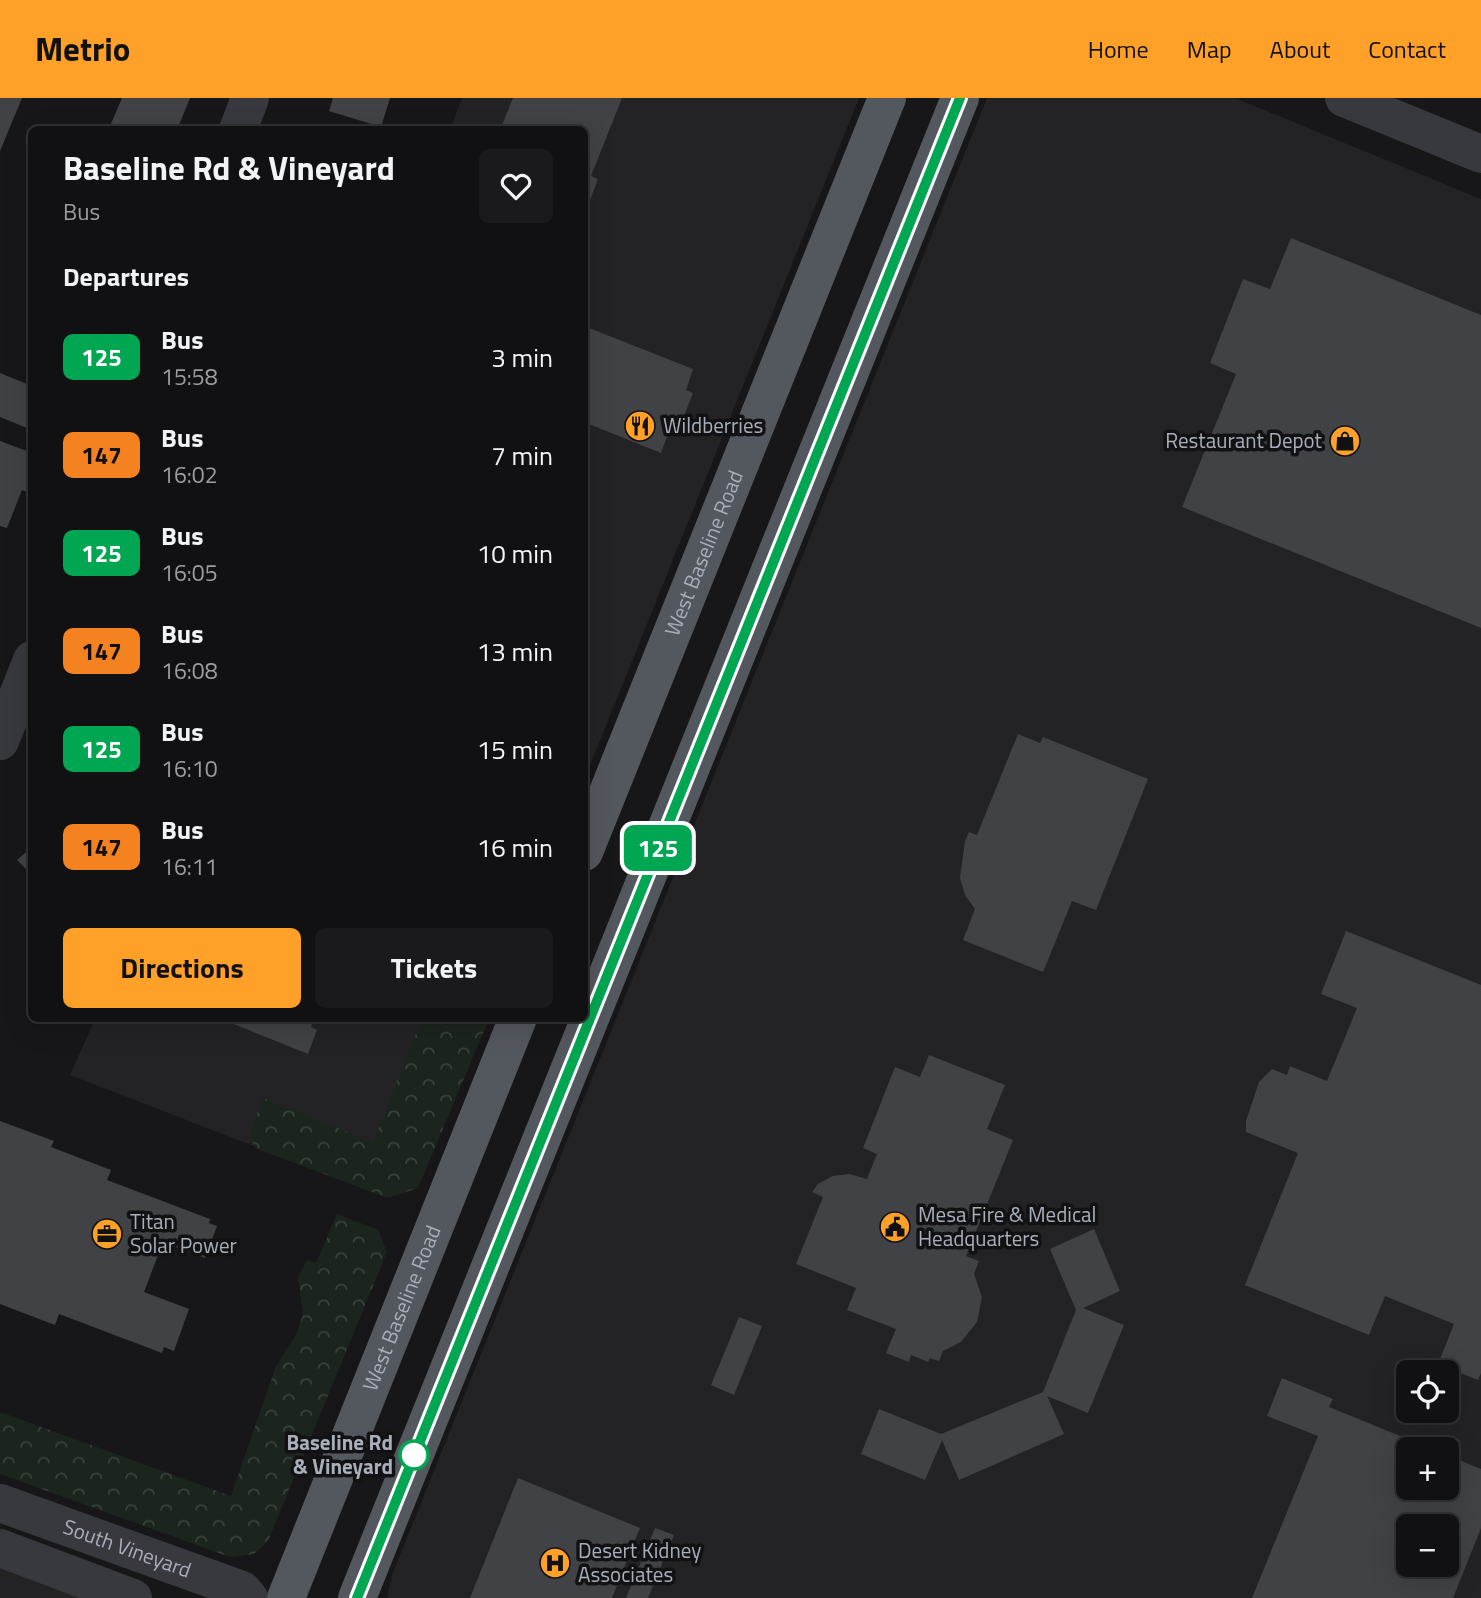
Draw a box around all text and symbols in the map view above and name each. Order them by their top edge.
text: Metrio [35,24,130,74]
text: Home [1088,31,1149,67]
text: Map [1187,31,1232,67]
text: About [1270,31,1330,67]
text: Contact [1368,31,1446,67]
text: Baseline Rd & Vineyard [63,143,395,193]
button: heart [479,149,553,223]
text: Bus [63,194,100,229]
text: Departures [63,257,189,296]
text: Bus [161,320,203,359]
text: 3 min [491,338,553,377]
text: 125 [81,339,122,375]
text: 15:58 [161,359,218,394]
restaurant icon: Wildberries [623,409,657,443]
place label: Wildberries [663,409,763,441]
text: Bus [161,418,203,457]
place label: Restaurant Depot [1165,424,1323,456]
shop icon: Restaurant Depot [1328,424,1362,458]
text: 7 min [491,436,553,475]
text: 147 [81,437,122,473]
text: 16:02 [161,457,218,492]
street label: West Baseline Road [656,465,751,640]
text: Bus [161,516,203,555]
text: 10 min [477,534,553,573]
text: 125 [81,535,122,571]
text: 16:05 [161,555,218,590]
text: Bus [161,614,203,653]
text: 13 min [477,632,553,671]
text: 147 [81,633,122,669]
text: 16:08 [161,653,218,688]
text: Bus [161,712,203,751]
text: 15 min [477,730,553,769]
text: 125 [81,731,122,767]
text: 16:10 [161,751,218,786]
text: Bus [161,810,203,849]
line badge: 125 [618,825,698,871]
text: 16 min [477,828,553,867]
text: 147 [81,829,122,865]
text: 125 [638,830,678,866]
text: 16:11 [161,849,218,884]
button: Directions [63,928,301,1008]
button: Tickets [315,928,553,1008]
place label: Mesa Fire & Medical Headquarters [918,1198,1096,1254]
place label: Titan Solar Power [130,1205,237,1261]
public building icon: Mesa Fire & Medical Headquarters [878,1210,912,1244]
office icon: Titan Solar Power [90,1217,124,1251]
street label: West Baseline Road [353,1220,448,1396]
map controls [1396,1360,1459,1577]
button: locate [1396,1360,1459,1423]
place label: Baseline Rd & Vineyard [286,1426,393,1482]
button: + [1396,1437,1459,1500]
marker: Baseline Rd & Vineyard [399,1440,429,1470]
street label: South Vineyard [59,1510,196,1585]
button: − [1396,1514,1459,1577]
place label: Desert Kidney Associates [578,1534,701,1590]
hospital icon: Desert Kidney Associates [538,1546,572,1580]

